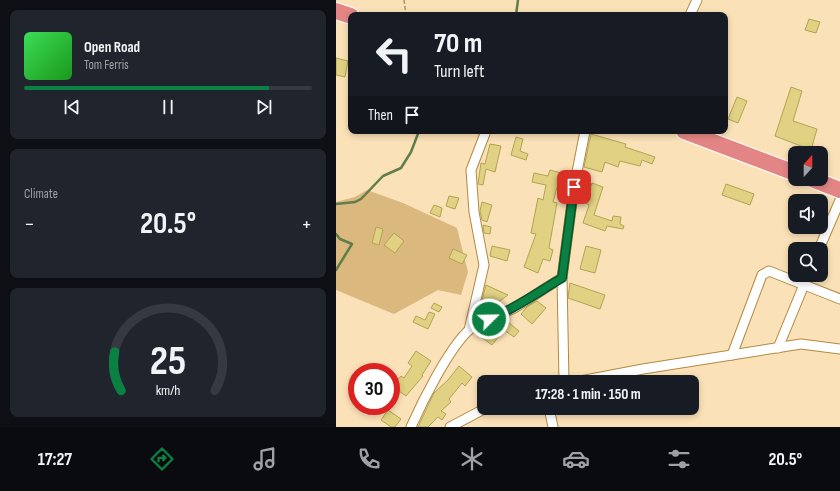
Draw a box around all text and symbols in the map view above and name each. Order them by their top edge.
text: 70 m [434,27,482,60]
icon: left [368,28,420,80]
text: Open Road [84,38,140,57]
text: Tom Ferris [84,57,129,73]
text: Turn left [434,61,485,82]
icon: previous [61,96,83,118]
icon: pause [157,96,179,118]
icon: next [253,96,275,118]
icon: arrive [401,104,423,126]
text: Then [368,106,393,125]
north arrow [788,146,828,186]
map controls [788,146,828,282]
pin [557,170,591,204]
icon: arrive [563,176,585,198]
text: Climate [24,186,58,202]
button: sound [788,194,828,234]
text: 20.5° [140,206,196,242]
text: − [24,211,35,238]
text: + [301,211,312,238]
button: search [788,242,828,282]
position arrow [468,298,510,340]
text: 25 [150,336,186,385]
speed limit sign: 30 [348,363,400,415]
text: km/h [156,381,180,398]
text: 17:28 · 1 min · 150 m [535,385,641,404]
icon: directions [148,445,176,473]
icon: music [251,445,279,473]
icon: phone [355,445,383,473]
icon: climate [458,445,486,473]
icon: car [562,445,590,473]
icon: filters [665,445,693,473]
text: 17:27 [38,449,72,470]
text: 20.5° [768,449,802,470]

